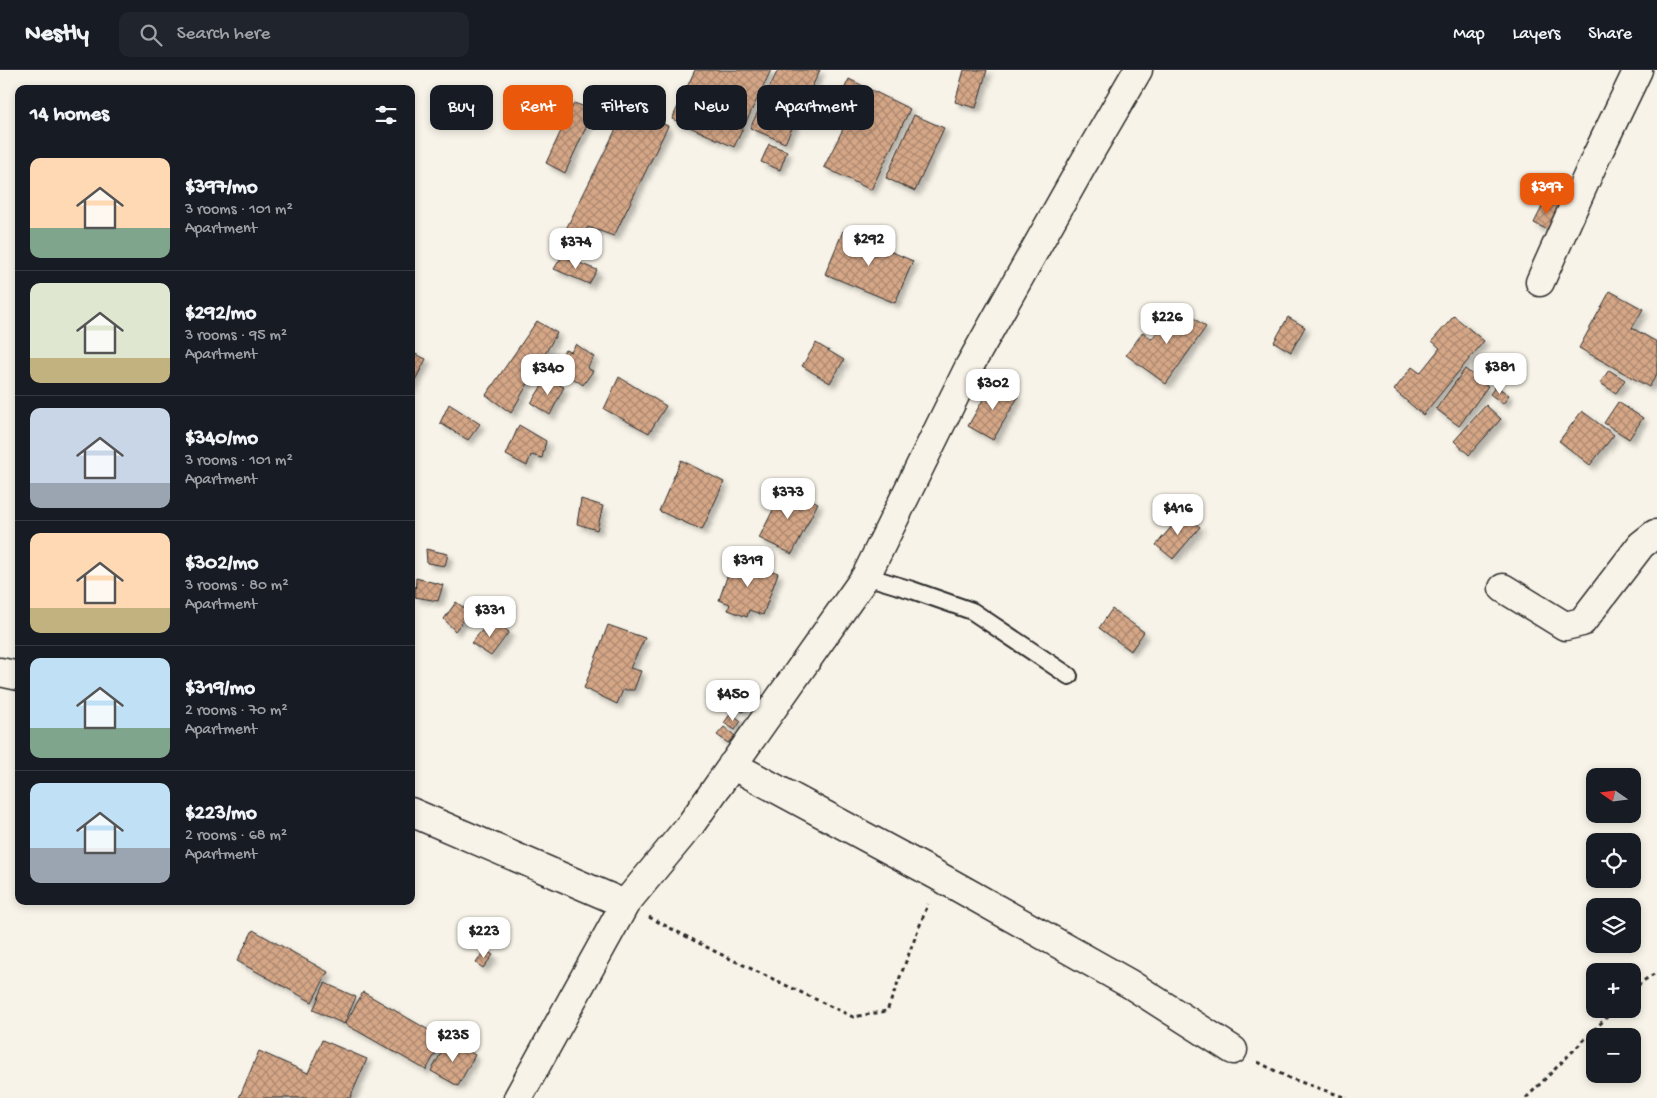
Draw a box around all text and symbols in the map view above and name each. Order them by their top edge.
search box [119,12,469,57]
text: Nestly [25,20,89,49]
icon: search [137,21,165,49]
text: Search here [177,23,270,46]
text: Map [1453,24,1485,45]
text: Layers [1513,24,1560,45]
text: Share [1588,24,1632,45]
chip: Buy [430,85,493,130]
chip: Rent [503,85,573,130]
chip: Filters [583,85,666,130]
chip: New [676,85,747,130]
chip: Apartment [757,85,874,130]
icon: filters [372,101,400,129]
text: 14 homes [30,103,109,128]
pin: $397 [1517,172,1577,215]
text: $397/mo [185,176,258,201]
icon: home [70,178,130,238]
text: $397 [1531,179,1563,198]
text: 3 rooms · 101 m² [185,201,293,220]
text: Apartment [185,220,257,239]
pin: $292 [839,224,899,267]
pin: $374 [546,228,606,270]
text: $292 [854,231,884,250]
text: $374 [560,234,592,253]
text: $292/mo [185,302,256,327]
pin: $226 [1137,302,1197,345]
icon: home [70,303,130,363]
text: $226 [1152,309,1182,328]
text: 3 rooms · 95 m² [185,327,287,346]
text: Apartment [185,346,257,365]
pin: $381 [1470,352,1530,395]
pin: $340 [518,354,578,396]
text: $381 [1485,359,1515,378]
text: $340 [532,360,564,379]
pin: $302 [963,368,1023,411]
text: $302 [977,375,1009,394]
text: $340/mo [185,427,258,452]
icon: home [70,428,130,488]
text: 3 rooms · 101 m² [185,452,293,471]
text: Apartment [185,471,257,490]
pin: $373 [758,478,818,520]
text: $373 [772,484,804,503]
pin: $416 [1148,494,1208,536]
text: $416 [1163,500,1193,519]
pin: $319 [718,546,778,588]
text: $302/mo [185,552,258,577]
text: $319 [733,552,763,571]
icon: home [70,553,130,613]
text: 3 rooms · 80 m² [185,577,289,596]
text: Apartment [185,596,257,615]
pin: $331 [460,596,520,638]
text: $331 [475,602,505,621]
text: $319/mo [185,677,255,702]
icon: home [70,678,130,738]
pin: $450 [703,680,763,722]
text: $450 [717,686,749,705]
text: 2 rooms · 70 m² [185,702,288,721]
text: Apartment [185,721,257,740]
north arrow [1586,768,1641,822]
map controls [1586,768,1641,1083]
text: $223/mo [185,802,257,827]
icon: home [70,803,130,863]
text: 2 rooms · 68 m² [185,827,287,846]
button: locate [1586,833,1641,888]
text: Apartment [185,846,257,865]
button: layers [1586,898,1641,953]
pin: $223 [454,916,514,959]
text: $223 [468,923,500,942]
button: + [1586,963,1641,1018]
pin: $235 [423,1020,483,1063]
text: $235 [437,1027,469,1046]
button: − [1586,1028,1641,1083]

